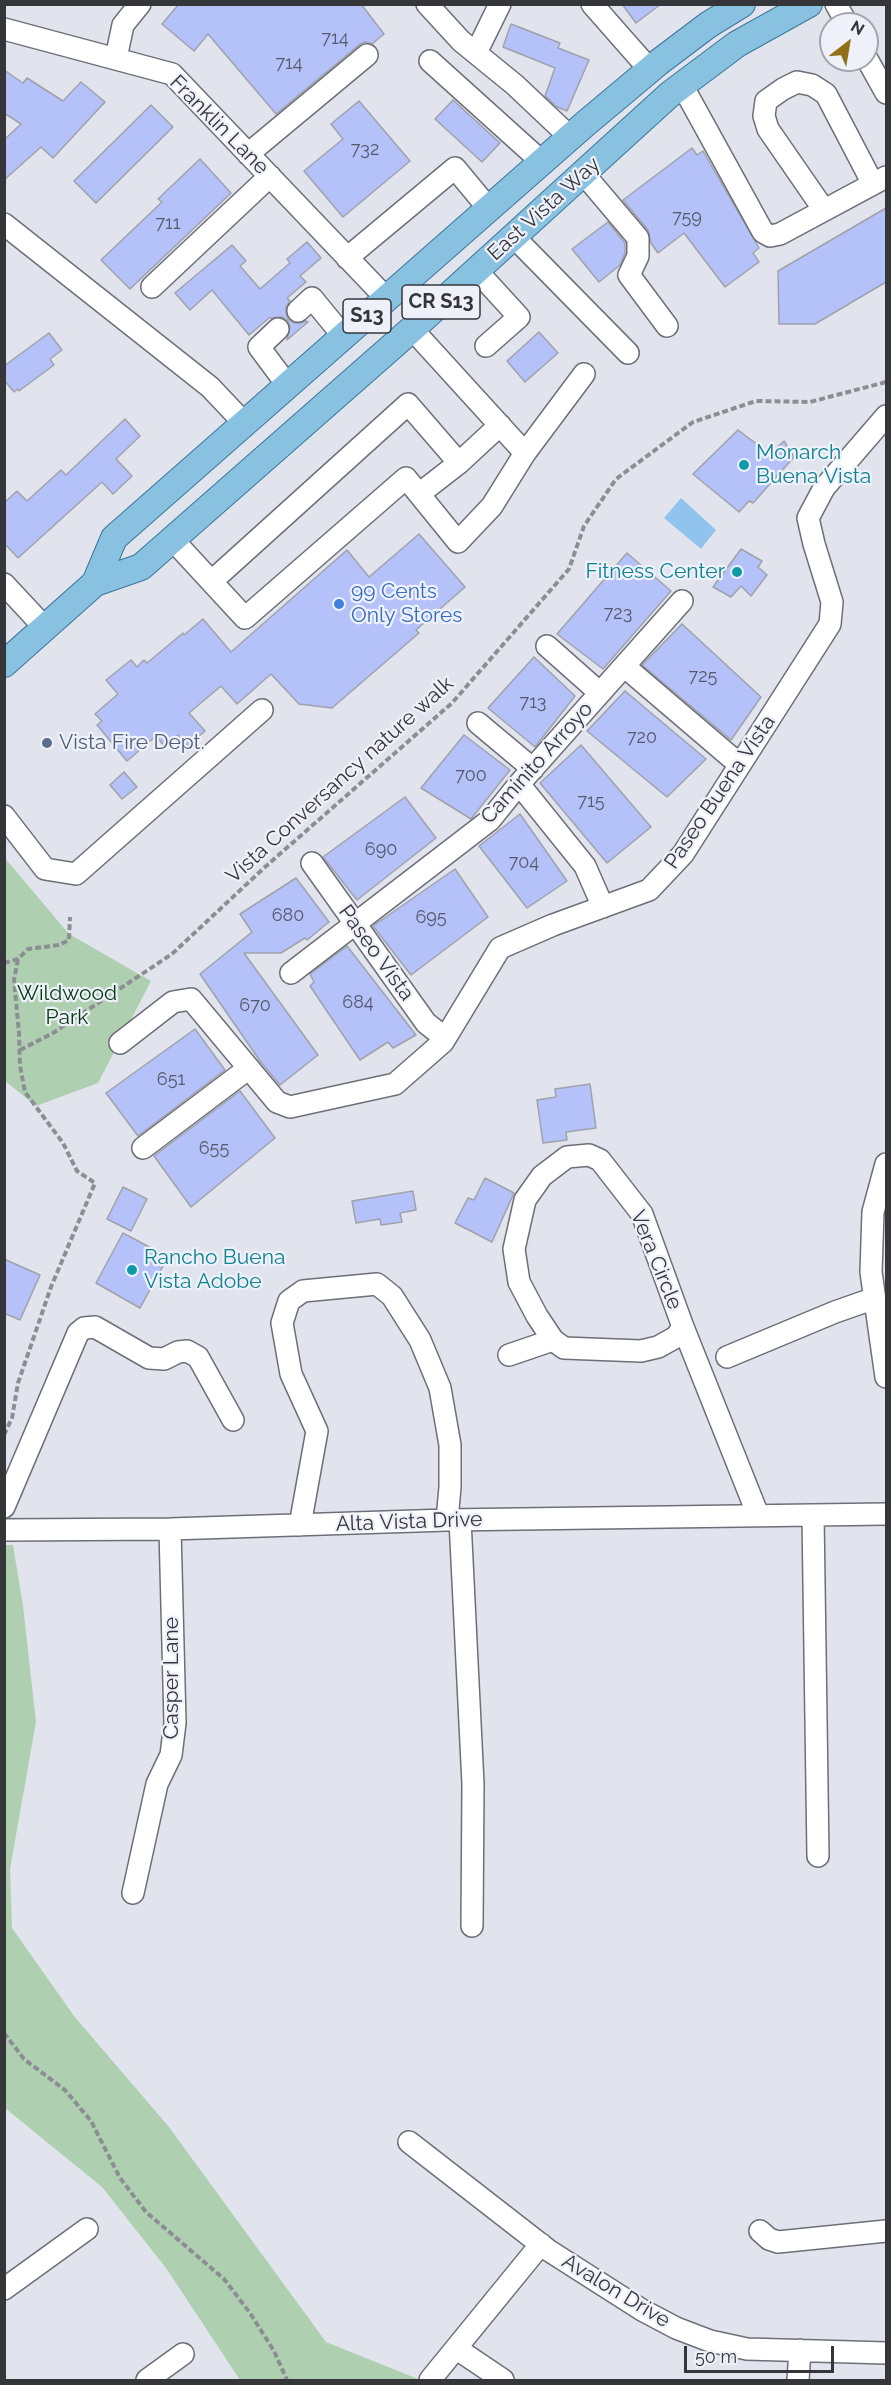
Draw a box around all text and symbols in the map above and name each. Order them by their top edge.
north arrow [819,12,879,72]
text: N [847,17,868,39]
house number: 714 [321,28,349,50]
house number: 714 [275,53,303,75]
street label: Franklin Lane [164,70,274,180]
house number: 732 [351,139,379,161]
street label: East Vista Way [482,152,606,266]
house number: 759 [672,207,702,229]
house number: 711 [155,213,181,235]
road number: CR S13 [402,285,480,319]
road number: S13 [343,299,391,333]
place label: Monarch Buena Vista [756,440,871,490]
marker: Monarch Buena Vista [737,458,751,472]
place label: Fitness Center [585,559,725,585]
marker: Fitness Center [730,565,744,579]
place label: 99 Cents Only Stores [351,579,462,629]
marker: 99 Cents Only Stores [332,597,346,611]
house number: 723 [604,603,632,625]
house number: 725 [689,666,717,688]
street label: Vista Conversancy nature walk [221,671,459,889]
house number: 713 [520,692,546,714]
street label: Caminito Arroyo [476,697,598,829]
street label: Paseo Buena Vista [659,710,781,874]
house number: 720 [627,727,657,749]
place label: Vista Fire Dept. [59,730,205,756]
marker: Vista Fire Dept. [40,736,54,750]
house number: 700 [455,765,487,787]
house number: 715 [577,791,605,813]
house number: 690 [365,839,397,861]
house number: 704 [509,852,539,874]
street label: Paseo Vista [333,900,419,1006]
house number: 680 [272,905,304,927]
house number: 695 [415,907,447,929]
park label: Wildwood Park [17,981,117,1031]
house number: 684 [342,992,374,1014]
house number: 670 [239,995,271,1017]
house number: 651 [157,1069,185,1091]
house number: 655 [199,1138,229,1160]
street label: Vera Circle [625,1207,687,1313]
place label: Rancho Buena Vista Adobe [144,1245,285,1295]
marker: Rancho Buena Vista Adobe [125,1263,139,1277]
street label: Alta Vista Drive [335,1507,483,1537]
street label: Casper Lane [159,1617,185,1739]
street label: Avalon Drive [557,2249,675,2333]
scale bar [687,2334,837,2372]
text: 50 m [695,2346,737,2367]

